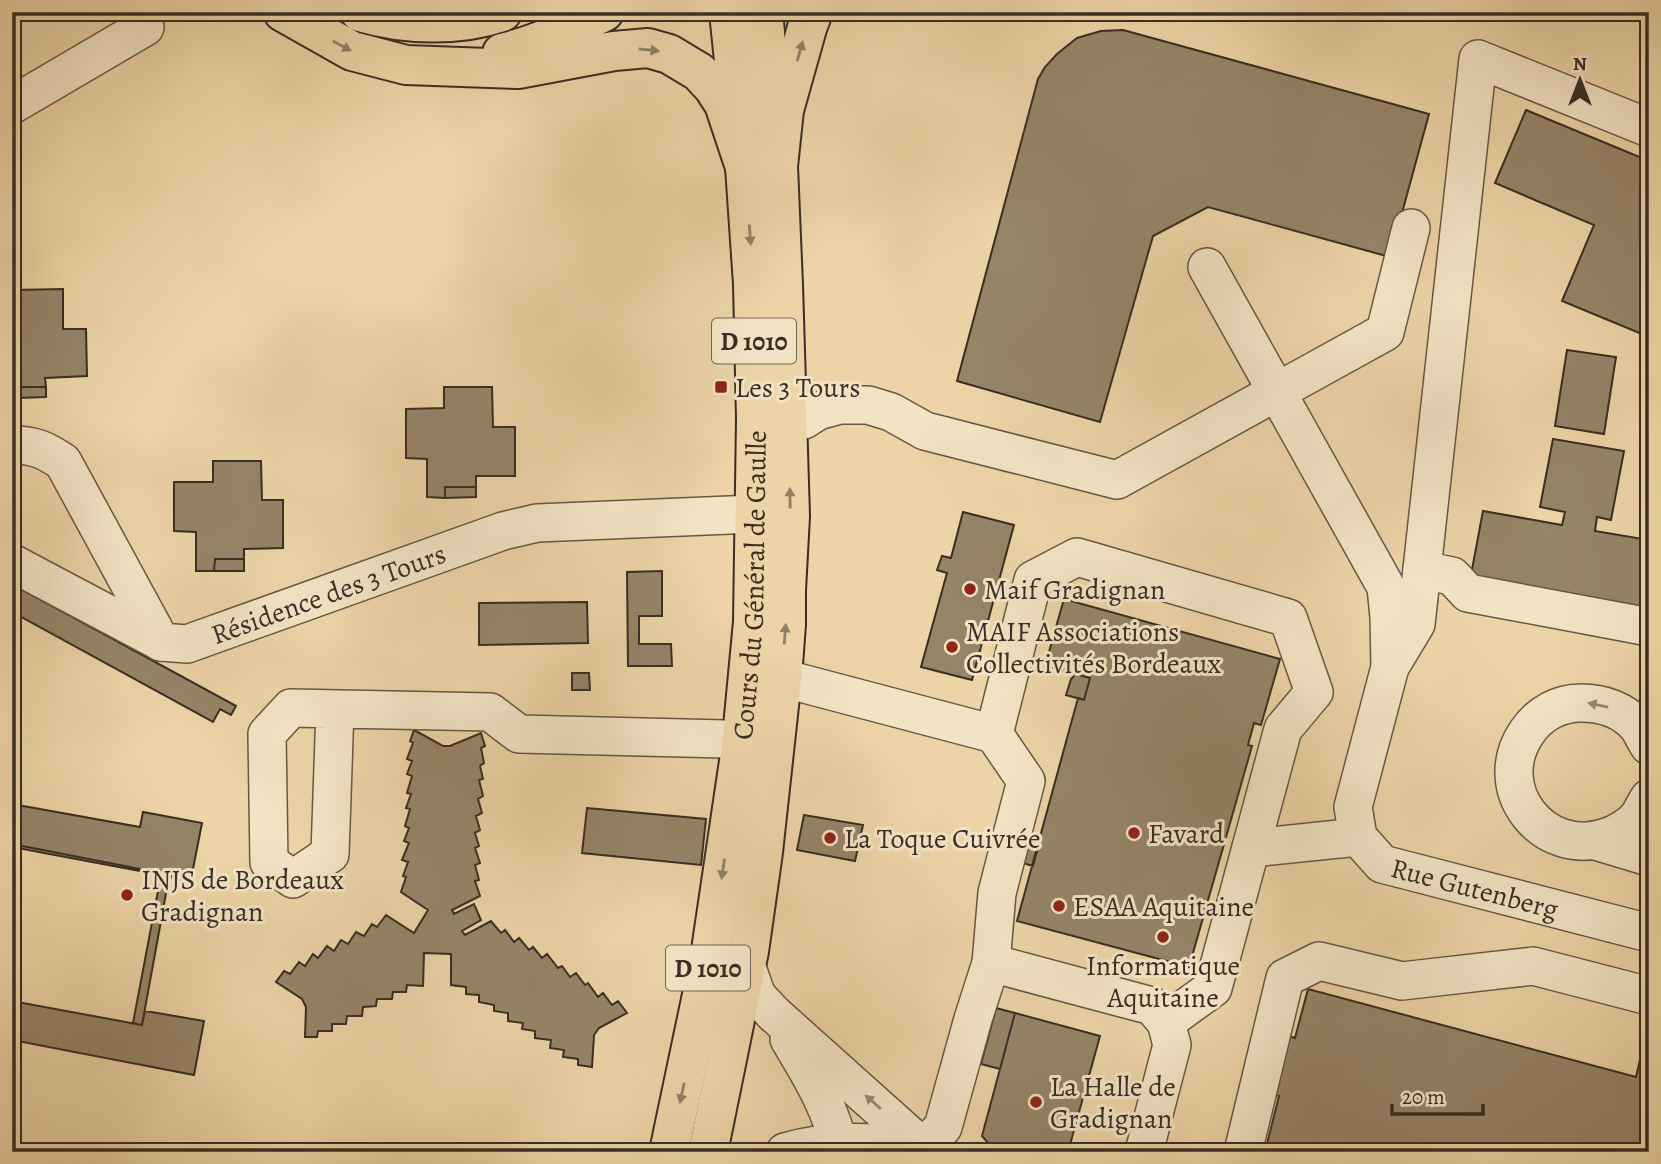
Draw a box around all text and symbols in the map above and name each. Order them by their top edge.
one-way arrow [332,40,352,52]
one-way arrow [795,40,806,62]
one-way arrow [638,45,660,56]
north arrow [1546,46,1616,116]
text: N [1573,51,1587,77]
one-way arrow [745,225,756,247]
road number: D 1010 [712,318,796,364]
place label: Les 3 Tours [735,369,860,407]
marker: Les 3 Tours [713,379,729,395]
street label: Cours du Général de Gaulle [724,430,776,741]
one-way arrow [784,486,796,508]
street label: Résidence des 3 Tours [206,535,451,654]
place label: Maif Gradignan [984,571,1165,609]
marker: Maif Gradignan [962,581,978,597]
place label: MAIF Associations Collectivités Bordeaux [966,613,1222,683]
one-way arrow [780,623,791,645]
marker: MAIF Associations Collectivités Bordeaux [944,639,960,655]
one-way arrow [1587,700,1609,711]
place label: Favard [1148,815,1225,853]
place label: La Toque Cuivrée [844,820,1041,858]
marker: Favard [1126,825,1142,841]
marker: La Toque Cuivrée [822,830,838,846]
street label: Rue Gutenberg [1387,849,1562,929]
one-way arrow [717,858,728,880]
place label: INJS de Bordeaux Gradignan [141,861,345,931]
marker: INJS de Bordeaux Gradignan [119,887,135,903]
place label: ESAA Aquitaine [1073,888,1254,926]
marker: ESAA Aquitaine [1051,898,1067,914]
marker: Informatique Aquitaine [1155,929,1171,945]
road number: D 1010 [666,945,750,990]
place label: Informatique Aquitaine [1086,947,1240,1017]
place label: La Halle de Gradignan [1050,1068,1176,1138]
scale bar [1392,1073,1482,1117]
one-way arrow [676,1082,687,1104]
text: 20 m [1402,1083,1445,1111]
one-way arrow [865,1094,882,1110]
marker: La Halle de Gradignan [1028,1094,1044,1110]

